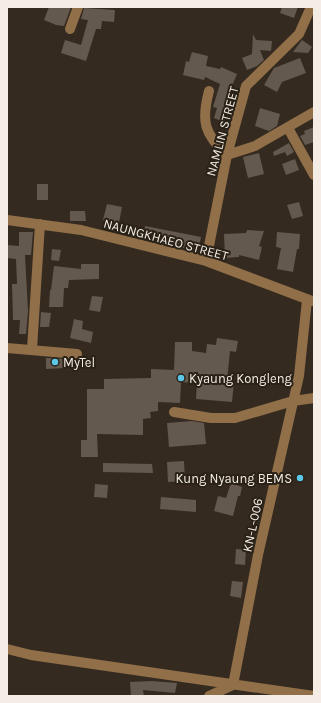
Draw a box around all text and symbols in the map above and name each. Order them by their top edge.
street label: NAMLIN STREET [203,84,242,178]
street label: NAUNGKHAEO STREET [102,216,230,263]
place label: MyTel [63,355,95,370]
marker: MyTel [50,357,60,367]
place label: Kyaung Kongleng [189,371,293,386]
marker: Kyaung Kongleng [176,373,186,383]
place label: Kung Nyaung BEMS [175,471,292,486]
marker: Kung Nyaung BEMS [295,473,305,483]
street label: KN-L-006 [239,497,266,553]

